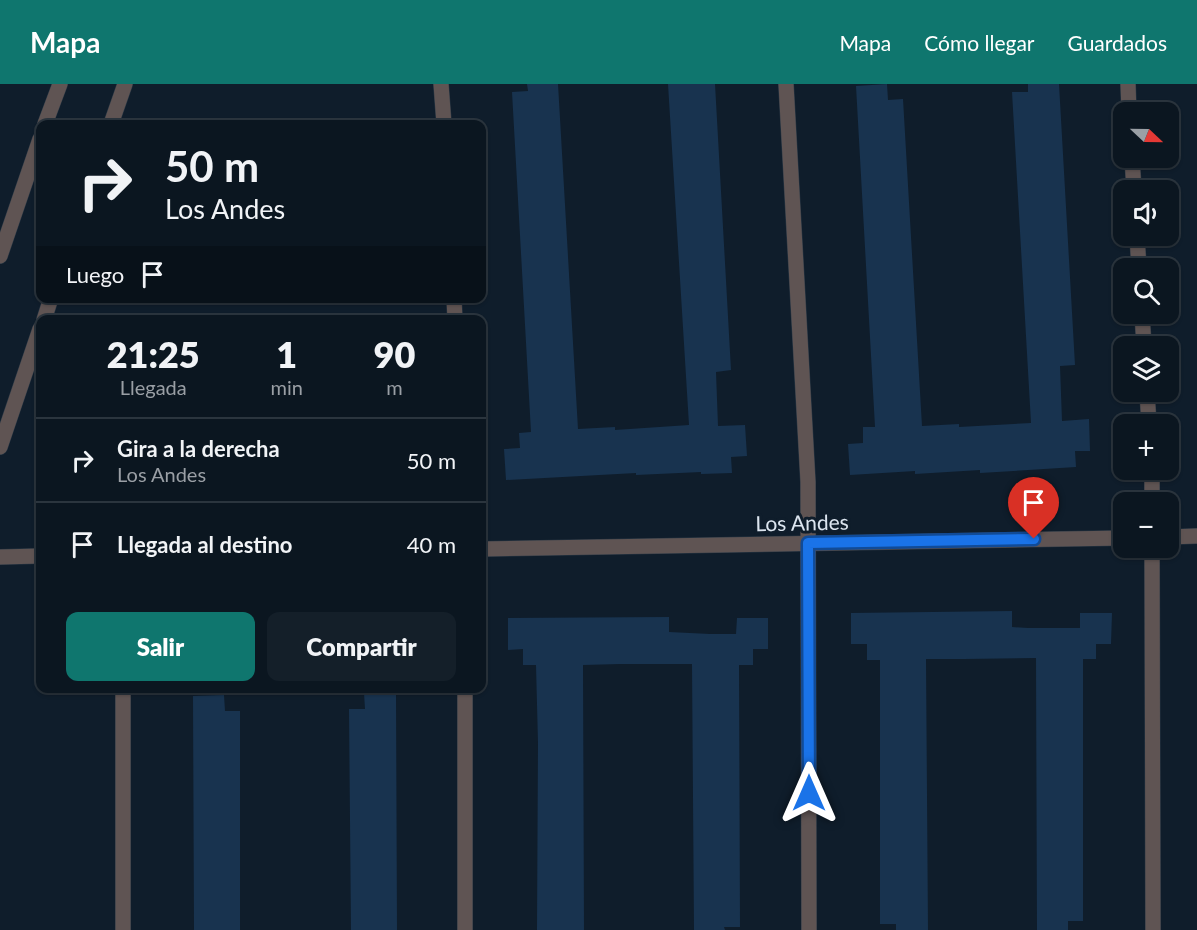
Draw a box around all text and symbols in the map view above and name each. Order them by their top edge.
text: Mapa [30,25,100,59]
text: Mapa [839,30,891,55]
text: Cómo llegar [924,30,1035,55]
text: Guardados [1068,30,1167,55]
north arrow [1113,102,1179,168]
map controls [1113,102,1179,558]
text: 50 m [165,141,259,191]
icon: right [66,144,144,222]
button: sound [1113,180,1179,246]
text: Los Andes [165,192,285,225]
icon: arrive [136,258,169,291]
button: search [1113,258,1179,324]
text: Luego [66,261,124,288]
text: 21:25 [107,332,200,376]
text: 1 [276,332,297,376]
text: 90 [374,332,415,376]
button: layers [1113,336,1179,402]
text: Llegada [120,375,187,399]
text: min [270,375,303,399]
text: m [386,375,403,399]
button: + [1113,414,1179,480]
text: Gira a la derecha [117,435,280,462]
icon: right [66,444,99,477]
text: 50 m [407,447,456,474]
text: Los Andes [117,462,206,486]
pin [1008,477,1059,539]
icon: arrive [1017,486,1050,519]
button: − [1113,492,1179,558]
street label: Los Andes [755,509,849,535]
icon: arrive [66,528,99,561]
text: Llegada al destino [117,531,293,558]
text: 40 m [407,531,456,558]
button: Salir [66,612,255,681]
button: Compartir [267,612,456,681]
position arrow [777,761,841,825]

